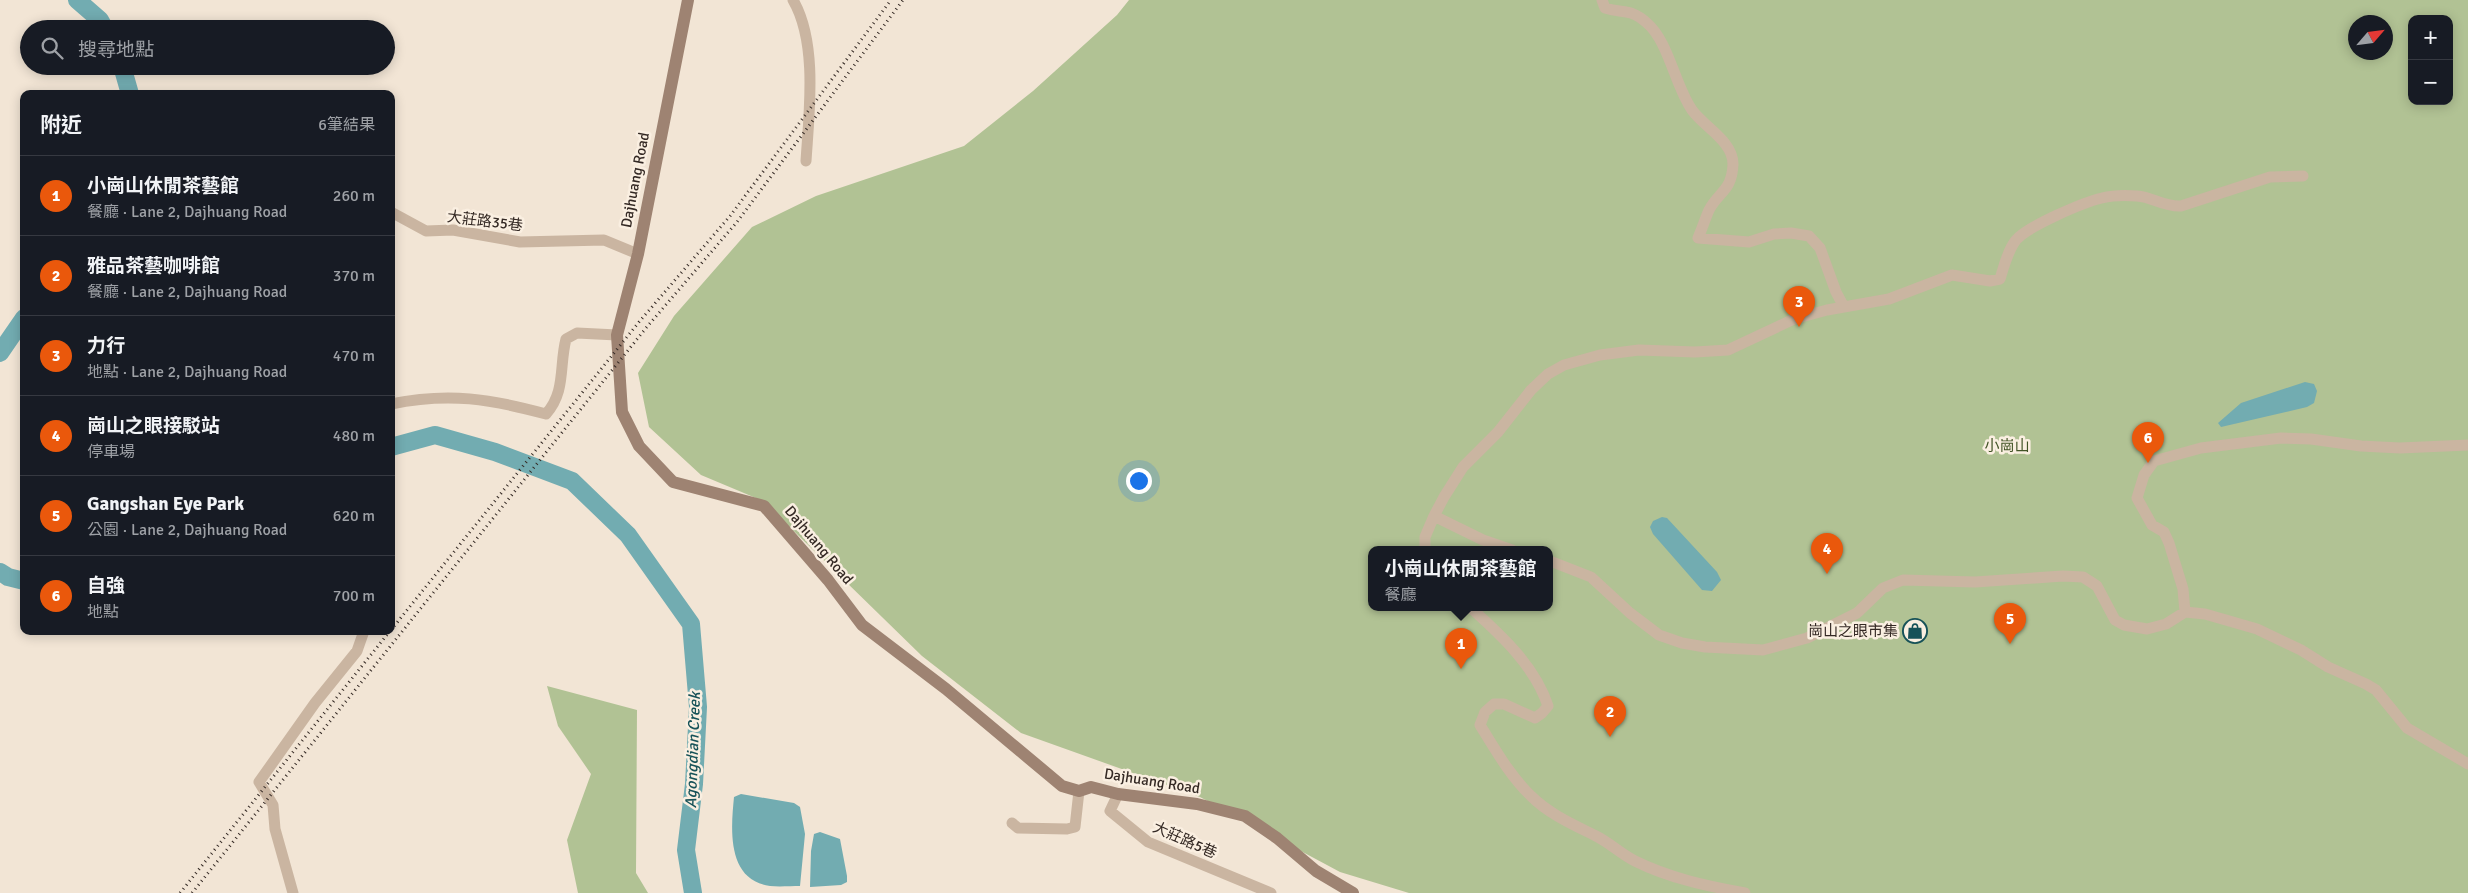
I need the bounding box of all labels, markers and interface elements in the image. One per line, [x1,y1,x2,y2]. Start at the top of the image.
north arrow [2348,15,2393,60]
map controls [2408,15,2453,105]
button: + [2408,15,2453,60]
search box [20,20,395,75]
icon: search [38,34,66,62]
text: 搜尋地點 [78,38,154,62]
button: − [2408,60,2453,105]
text: 附近 [40,112,82,138]
text: 6筆結果 [318,115,375,135]
street label: Dajhuang Road [617,131,653,229]
text: 小崗山休閒茶藝館 [87,174,239,198]
text: 1 [52,186,60,206]
text: 260 m [333,186,375,206]
text: 餐廳 · Lane 2, Dajhuang Road [87,202,287,222]
street label: 大莊路35巷 [446,207,524,235]
text: 雅品茶藝咖啡館 [87,254,220,278]
text: 2 [52,266,60,286]
text: 370 m [333,266,375,286]
text: 餐廳 · Lane 2, Dajhuang Road [87,282,287,302]
pin: 3 [1783,286,1815,327]
text: 力行 [87,334,125,358]
text: 3 [52,346,60,366]
text: 470 m [333,346,375,366]
text: 地點 · Lane 2, Dajhuang Road [87,362,287,382]
text: 崗山之眼接駁站 [87,414,220,438]
pin: 6 [2132,422,2164,463]
text: 4 [52,426,60,446]
text: 480 m [333,426,375,446]
park label: 小崗山 [1984,437,2030,455]
text: 停車場 [87,442,135,462]
your location [1126,468,1152,494]
text: Gangshan Eye Park [87,492,244,516]
street label: Dajhuang Road [781,502,857,588]
text: 5 [52,506,60,526]
text: 620 m [333,506,375,526]
text: 公園 · Lane 2, Dajhuang Road [87,520,287,540]
pin: 4 [1811,533,1843,574]
popup [1368,546,1553,611]
text: 小崗山休閒茶藝館 [1384,557,1537,581]
text: 自強 [87,574,125,598]
text: 餐廳 [1384,585,1417,605]
text: 6 [52,586,60,606]
text: 700 m [333,586,375,606]
text: 地點 [87,602,119,622]
pin: 5 [1994,603,2026,644]
shop icon: 崗山之眼市集 [1902,618,1928,644]
place label: 崗山之眼市集 [1808,622,1898,640]
pin: 1 [1445,628,1477,669]
water label: Agongdian Creek [681,690,705,808]
pin: 2 [1594,696,1626,737]
street label: Dajhuang Road [1103,765,1201,797]
street label: 大莊路5巷 [1150,818,1220,862]

